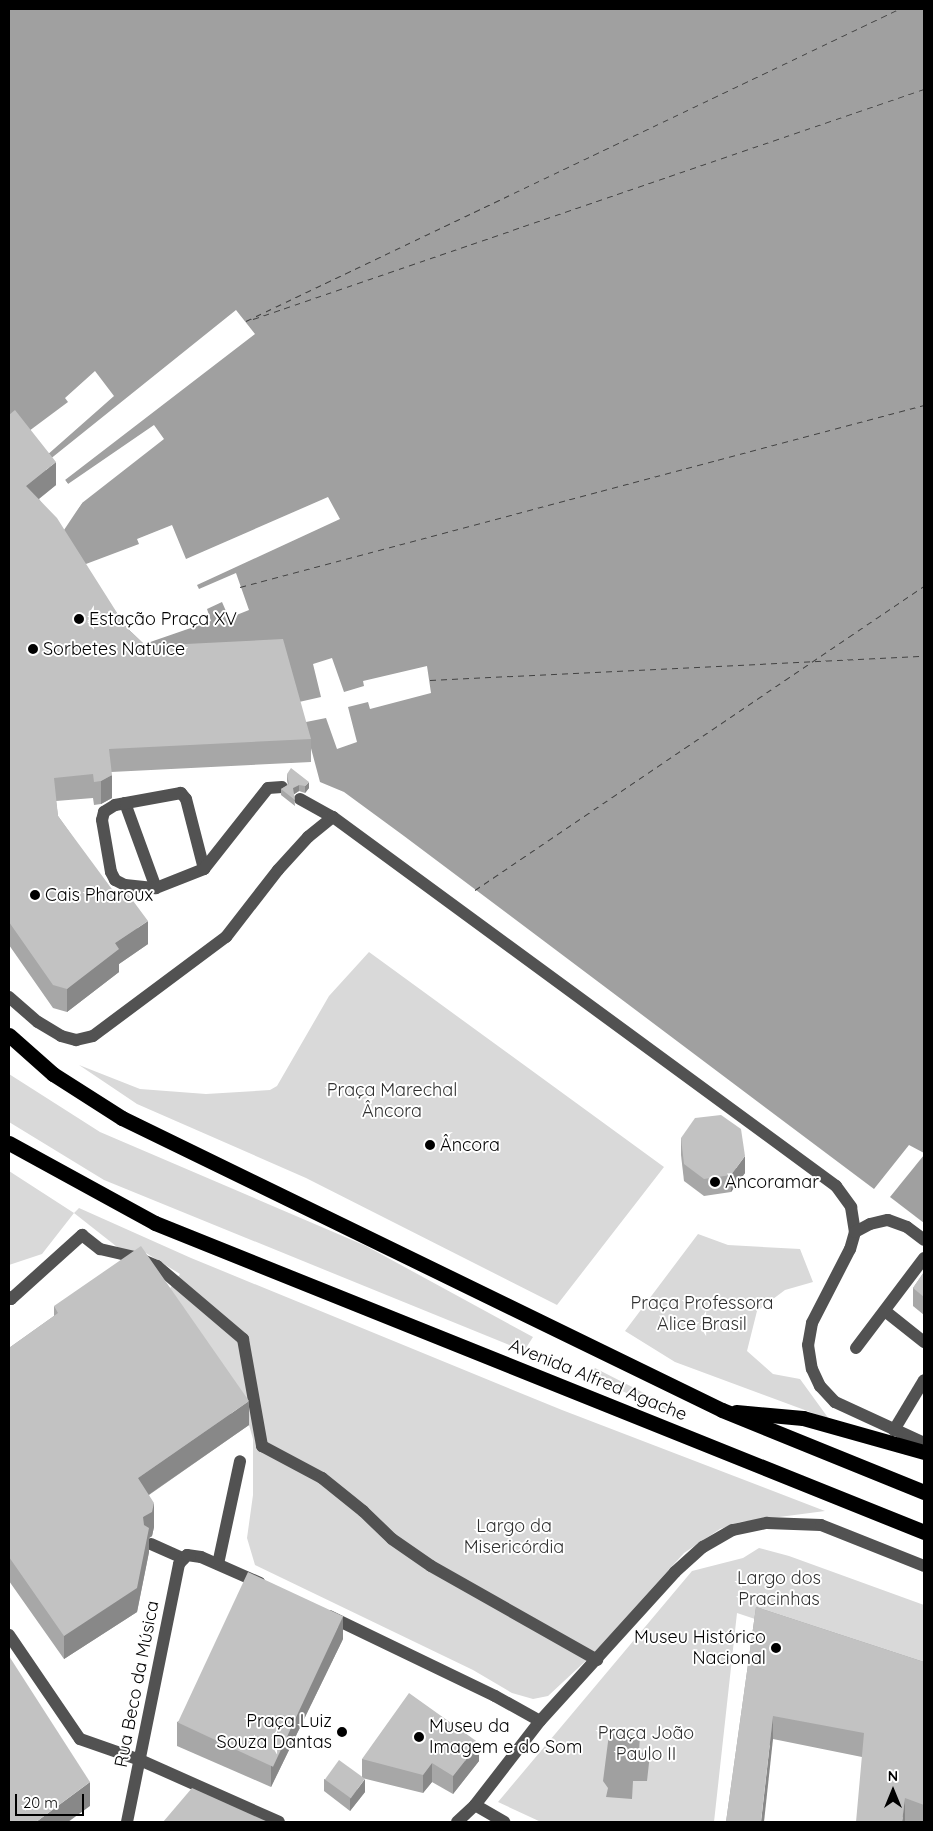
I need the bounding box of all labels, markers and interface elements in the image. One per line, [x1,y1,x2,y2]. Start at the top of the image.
place label: Estação Praça XV [89,608,237,630]
marker: Estação Praça XV [73,613,85,625]
place label: Sorbetes Natuice [43,638,185,660]
marker: Sorbetes Natuice [27,643,39,655]
place label: Cais Pharoux [45,884,153,906]
marker: Cais Pharoux [29,889,41,901]
park label: Praça Marechal Âncora [327,1080,457,1122]
place label: Âncora [440,1134,500,1156]
marker: Âncora [424,1139,436,1151]
place label: Ancoramar [725,1171,819,1193]
marker: Ancoramar [709,1176,721,1188]
park label: Praça Professora Alice Brasil [631,1293,773,1336]
street label: Avenida Alfred Agache [506,1334,690,1426]
park label: Largo da Misericórdia [464,1516,564,1558]
park label: Largo dos Pracinhas [737,1568,821,1610]
street label: Rua Beco da Música [110,1599,164,1769]
place label: Museu Histórico Nacional [634,1627,766,1670]
marker: Museu Histórico Nacional [770,1642,782,1654]
place label: Praça Luiz Souza Dantas [217,1711,332,1754]
place label: Museu da Imagem e do Som [429,1716,582,1758]
park label: Praça João Paulo II [598,1723,694,1766]
marker: Praça Luiz Souza Dantas [336,1726,348,1738]
marker: Museu da Imagem e do Som [413,1731,425,1743]
north arrow [868,1766,918,1816]
text: N [888,1767,898,1785]
scale bar [18,1784,86,1816]
text: 20 m [23,1793,58,1812]

